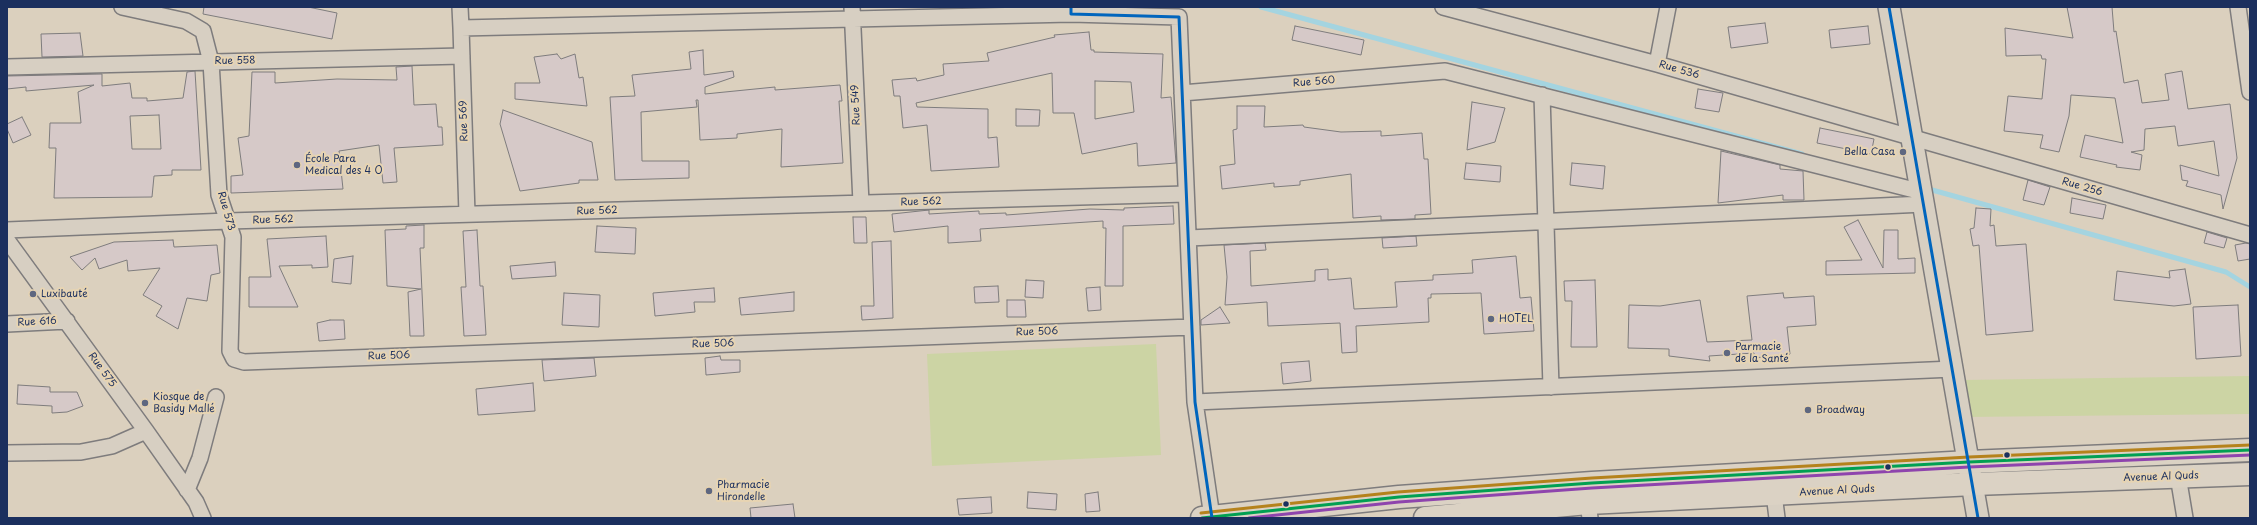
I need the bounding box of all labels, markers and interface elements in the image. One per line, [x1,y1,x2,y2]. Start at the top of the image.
street label: Rue 558 [214,55,256,67]
street label: Rue 536 [1657,58,1701,82]
street label: Rue 560 [1292,74,1336,90]
street label: Rue 549 [849,84,863,126]
street label: Rue 569 [457,100,471,142]
place label: Bella Casa [1843,146,1895,158]
marker: Bella Casa [1898,147,1908,157]
place label: École Para Medical des 4 O [305,153,382,176]
marker: École Para Medical des 4 O [292,160,302,170]
street label: Rue 256 [2060,175,2104,199]
street label: Rue 573 [215,190,237,232]
street label: Rue 562 [900,195,942,209]
street label: Rue 562 [576,204,618,218]
street label: Rue 562 [252,213,294,227]
place label: Luxibauté [41,288,88,300]
marker: Luxibauté [28,289,38,299]
place label: HOTEL [1499,313,1533,325]
marker: HOTEL [1486,314,1496,324]
street label: Rue 616 [17,315,57,329]
street label: Rue 506 [1016,325,1058,339]
street label: Rue 506 [692,337,734,351]
place label: Parmacie de la Santé [1735,341,1789,364]
marker: Parmacie de la Santé [1722,348,1732,358]
street label: Rue 506 [368,349,410,363]
street label: Rue 575 [85,350,119,390]
place label: Kiosque de Basidy Mallé [153,391,215,414]
marker: Kiosque de Basidy Mallé [140,398,150,408]
place label: Broadway [1816,404,1865,416]
marker: Broadway [1803,405,1813,415]
unlabelled marker [2002,450,2012,460]
unlabelled marker [1883,462,1893,472]
street label: Avenue Al Quds [2123,470,2199,484]
place label: Pharmacie Hirondelle [717,479,769,502]
street label: Avenue Al Quds [1799,483,1875,499]
marker: Pharmacie Hirondelle [704,486,714,496]
unlabelled marker [1281,499,1291,509]

